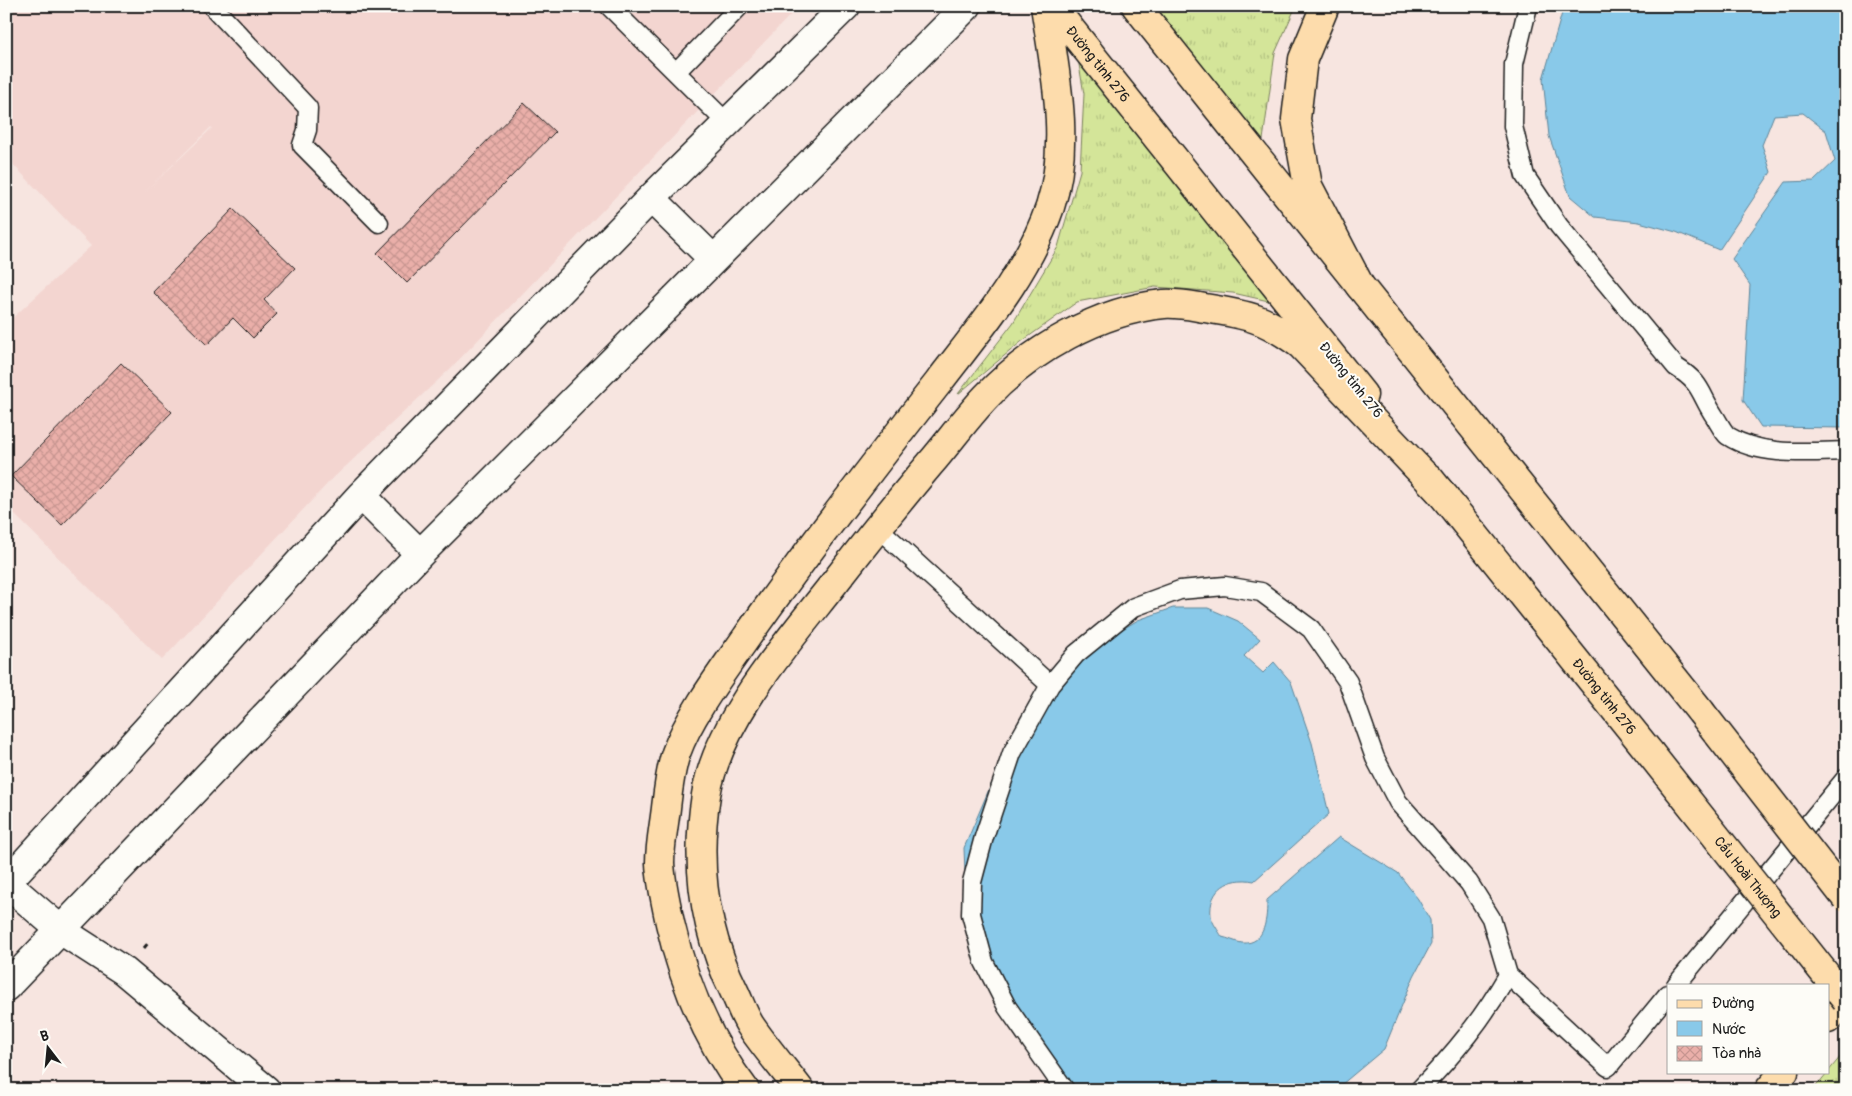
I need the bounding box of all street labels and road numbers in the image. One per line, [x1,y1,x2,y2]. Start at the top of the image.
street label: Đường tỉnh 276 [1063,22,1134,105]
street label: Đường tỉnh 276 [1315,339,1387,421]
street label: Đường tỉnh 276 [1569,655,1640,738]
street label: Cầu Hoài Thượng [1711,833,1786,921]

